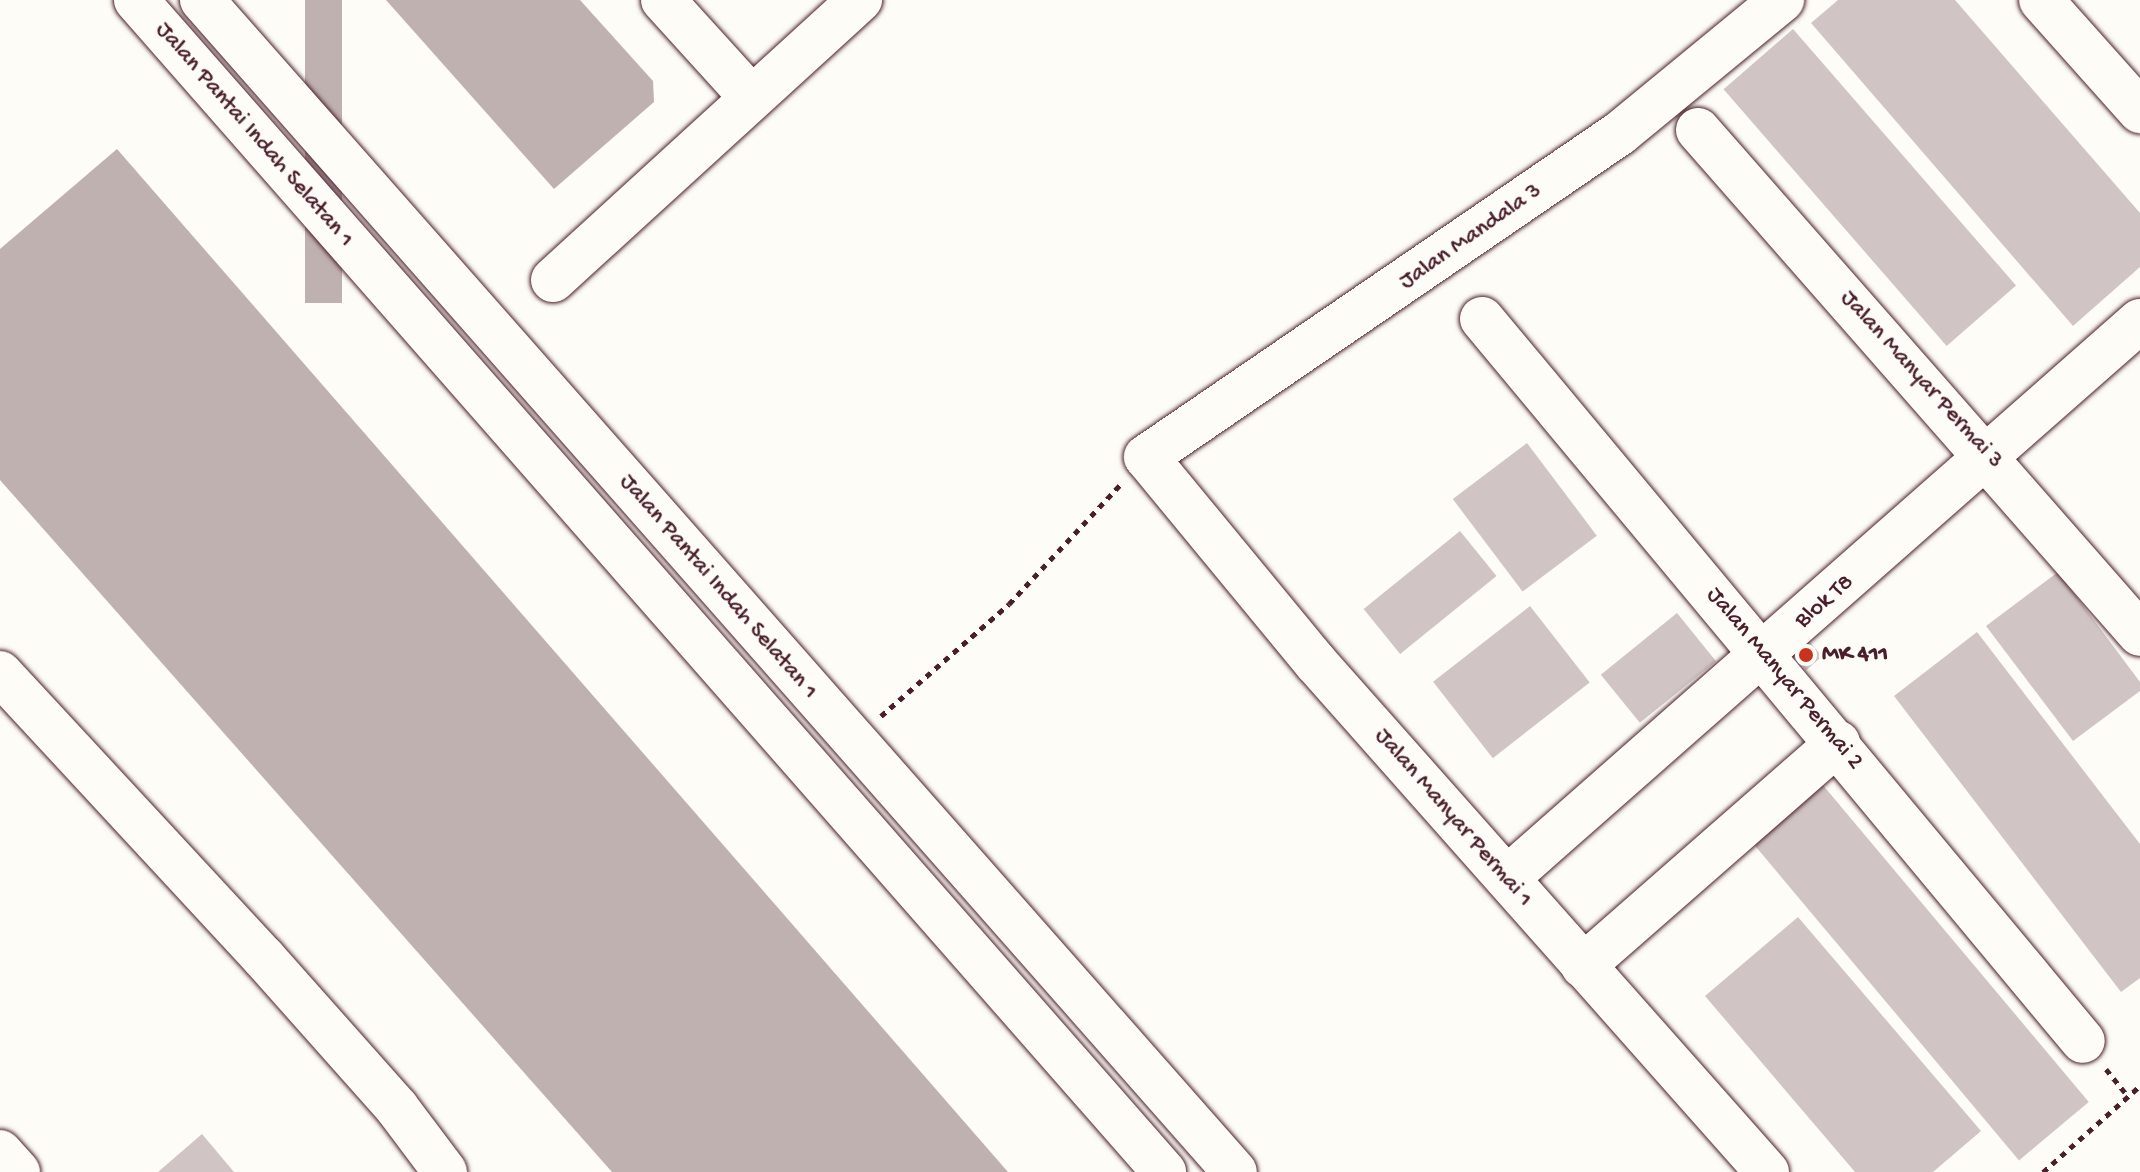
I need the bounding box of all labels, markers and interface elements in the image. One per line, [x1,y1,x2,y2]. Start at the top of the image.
street label: Jalan Pantai Indah Selatan 1 [148,17,360,253]
street label: Jalan Mandala 3 [1394,177,1548,297]
street label: Jalan Manyar Permai 3 [1833,285,2009,475]
street label: Jalan Pantai Indah Selatan 1 [612,469,824,705]
street label: Blok T8 [1790,569,1860,635]
street label: Jalan Manyar Permai 2 [1699,582,1869,776]
place label: MK 411 [1822,641,1888,669]
marker: MK 411 [1797,646,1815,664]
street label: Jalan Manyar Permai 1 [1368,723,1538,913]

